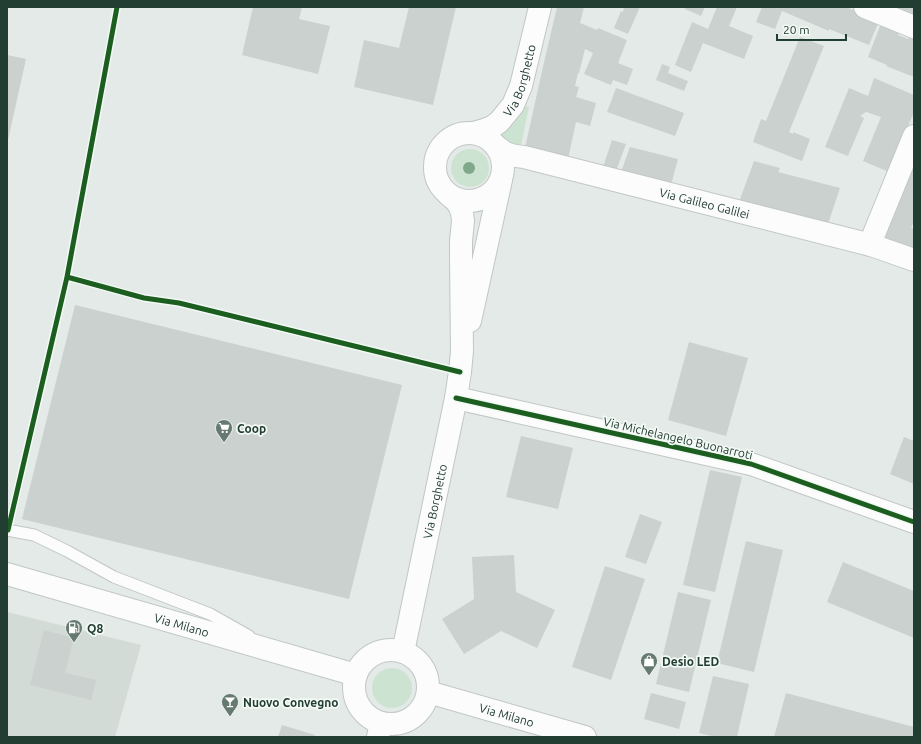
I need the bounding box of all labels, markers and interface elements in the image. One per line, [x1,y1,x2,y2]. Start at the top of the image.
scale bar [777,16,846,42]
text: 20 m [783,23,810,36]
street label: Via Borghetto [500,43,537,119]
street label: Via Galileo Galilei [658,185,751,220]
street label: Via Michelangelo Buonarroti [602,414,754,462]
supermarket icon: Coop [214,418,234,443]
place label: Coop [237,422,266,435]
street label: Via Borghetto [420,463,449,540]
street label: Via Milano [153,611,211,639]
fuel station icon: Q8 [64,618,84,643]
place label: Q8 [87,622,103,635]
shop icon: Desio LED [639,651,659,676]
place label: Desio LED [662,655,719,668]
bar icon: Nuovo Convegno [220,692,240,717]
place label: Nuovo Convegno [243,696,339,709]
street label: Via Milano [478,701,536,729]

